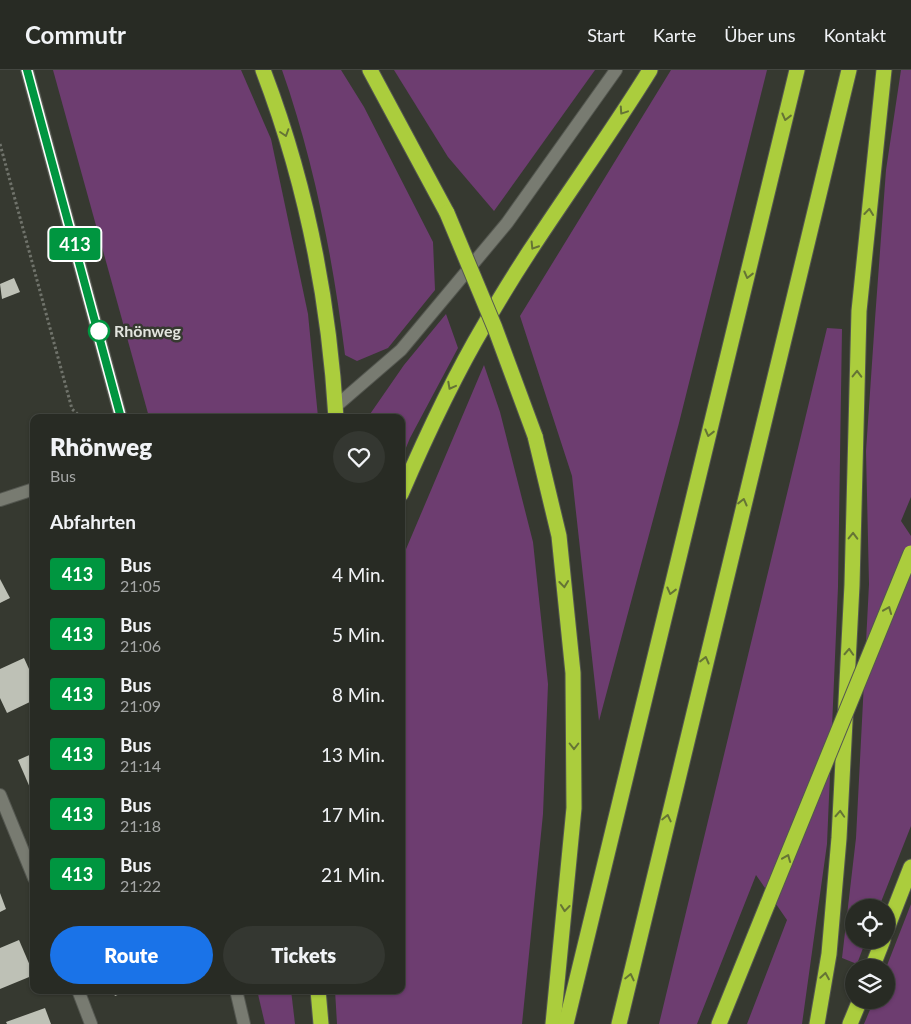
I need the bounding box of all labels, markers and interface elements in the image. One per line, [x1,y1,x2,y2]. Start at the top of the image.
text: Commutr [25,20,126,49]
text: Start [587,24,625,46]
text: Karte [653,24,696,46]
text: Über uns [724,24,796,46]
text: Kontakt [824,24,886,46]
one-way arrow [620,105,630,114]
one-way arrow [781,113,792,122]
one-way arrow [279,129,289,137]
one-way arrow [863,207,874,215]
line badge: 413 [46,228,104,260]
text: 413 [59,233,91,255]
one-way arrow [530,241,540,250]
one-way arrow [743,271,753,279]
marker: Rhönweg [88,320,110,342]
place label: Rhönweg [114,321,182,340]
one-way arrow [852,369,862,377]
one-way arrow [448,381,458,390]
one-way arrow [704,429,715,438]
button: heart [333,431,385,483]
text: Rhönweg [50,432,152,461]
text: Bus [50,466,76,485]
one-way arrow [737,498,748,507]
text: Abfahrten [50,510,136,533]
one-way arrow [848,532,859,540]
text: Bus [120,553,151,576]
text: 413 [62,563,93,585]
text: 4 Min. [332,563,385,586]
text: 21:05 [120,576,161,595]
one-way arrow [558,580,569,588]
one-way arrow [666,587,677,596]
one-way arrow [881,606,892,615]
text: Bus [120,613,151,636]
text: 413 [62,623,93,645]
text: 5 Min. [332,623,385,646]
text: 21:06 [120,636,161,655]
one-way arrow [843,648,854,656]
one-way arrow [699,656,710,665]
text: Bus [120,673,151,696]
text: 413 [62,683,93,705]
text: 8 Min. [332,683,385,706]
text: 21:09 [120,696,161,715]
text: Bus [120,733,151,756]
one-way arrow [569,742,579,750]
text: 413 [62,743,93,765]
text: 13 Min. [321,743,385,766]
text: 21:14 [120,756,161,775]
text: Bus [120,793,151,816]
text: 413 [62,803,93,825]
text: 17 Min. [321,803,385,826]
one-way arrow [835,810,846,818]
one-way arrow [661,814,672,823]
text: 21:18 [120,816,161,835]
text: Bus [120,853,151,876]
one-way arrow [780,854,791,863]
text: 413 [62,863,93,885]
text: 21 Min. [321,863,385,886]
text: 21:22 [120,876,161,895]
map controls [845,899,895,1009]
button: locate [845,899,895,949]
one-way arrow [559,904,570,912]
button: Route [50,926,213,984]
button: Tickets [223,926,385,984]
button: layers [845,959,895,1009]
one-way arrow [624,972,635,981]
one-way arrow [819,972,830,980]

